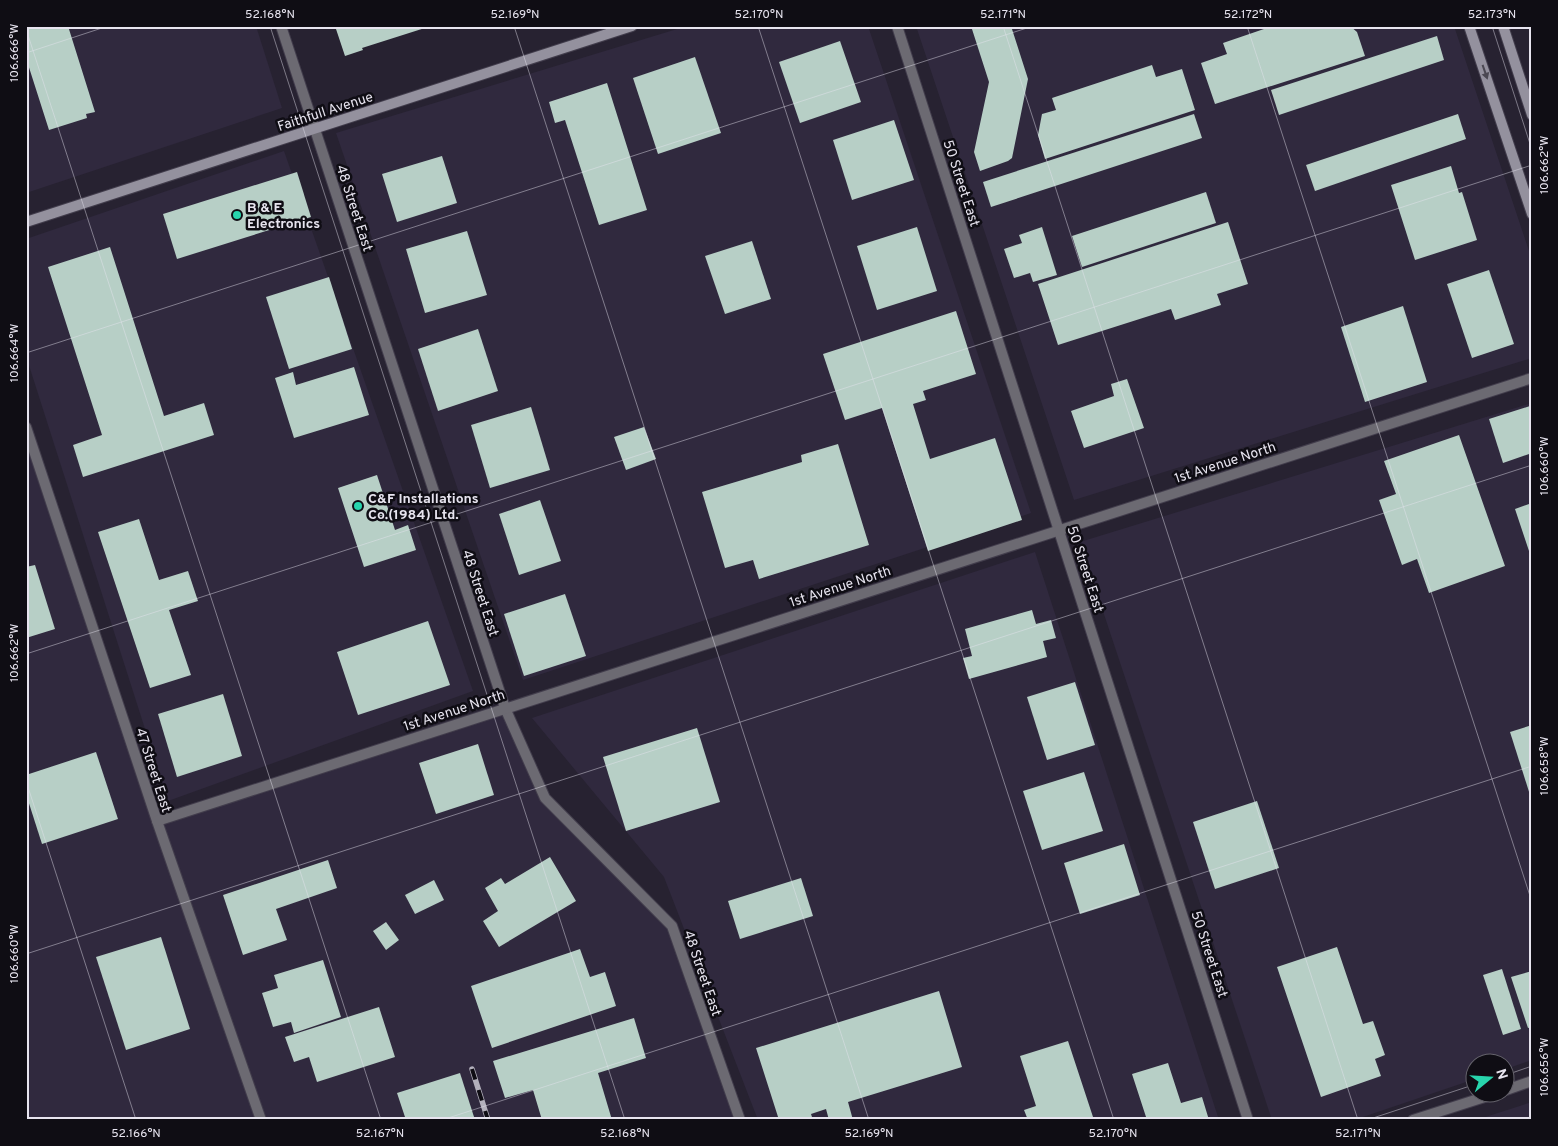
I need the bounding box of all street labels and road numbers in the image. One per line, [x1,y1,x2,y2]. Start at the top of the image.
street label: Faithfull Avenue [275,89,375,136]
street label: 50 Street East [939,138,983,229]
street label: 48 Street East [332,163,376,254]
street label: 1st Avenue North [1173,439,1278,488]
street label: 50 Street East [1063,524,1107,615]
street label: 48 Street East [458,548,502,639]
street label: 1st Avenue North [788,563,893,612]
street label: 1st Avenue North [402,687,507,736]
street label: 47 Street East [131,726,174,815]
street label: 50 Street East [1187,909,1231,1000]
street label: 48 Street East [679,928,724,1019]

